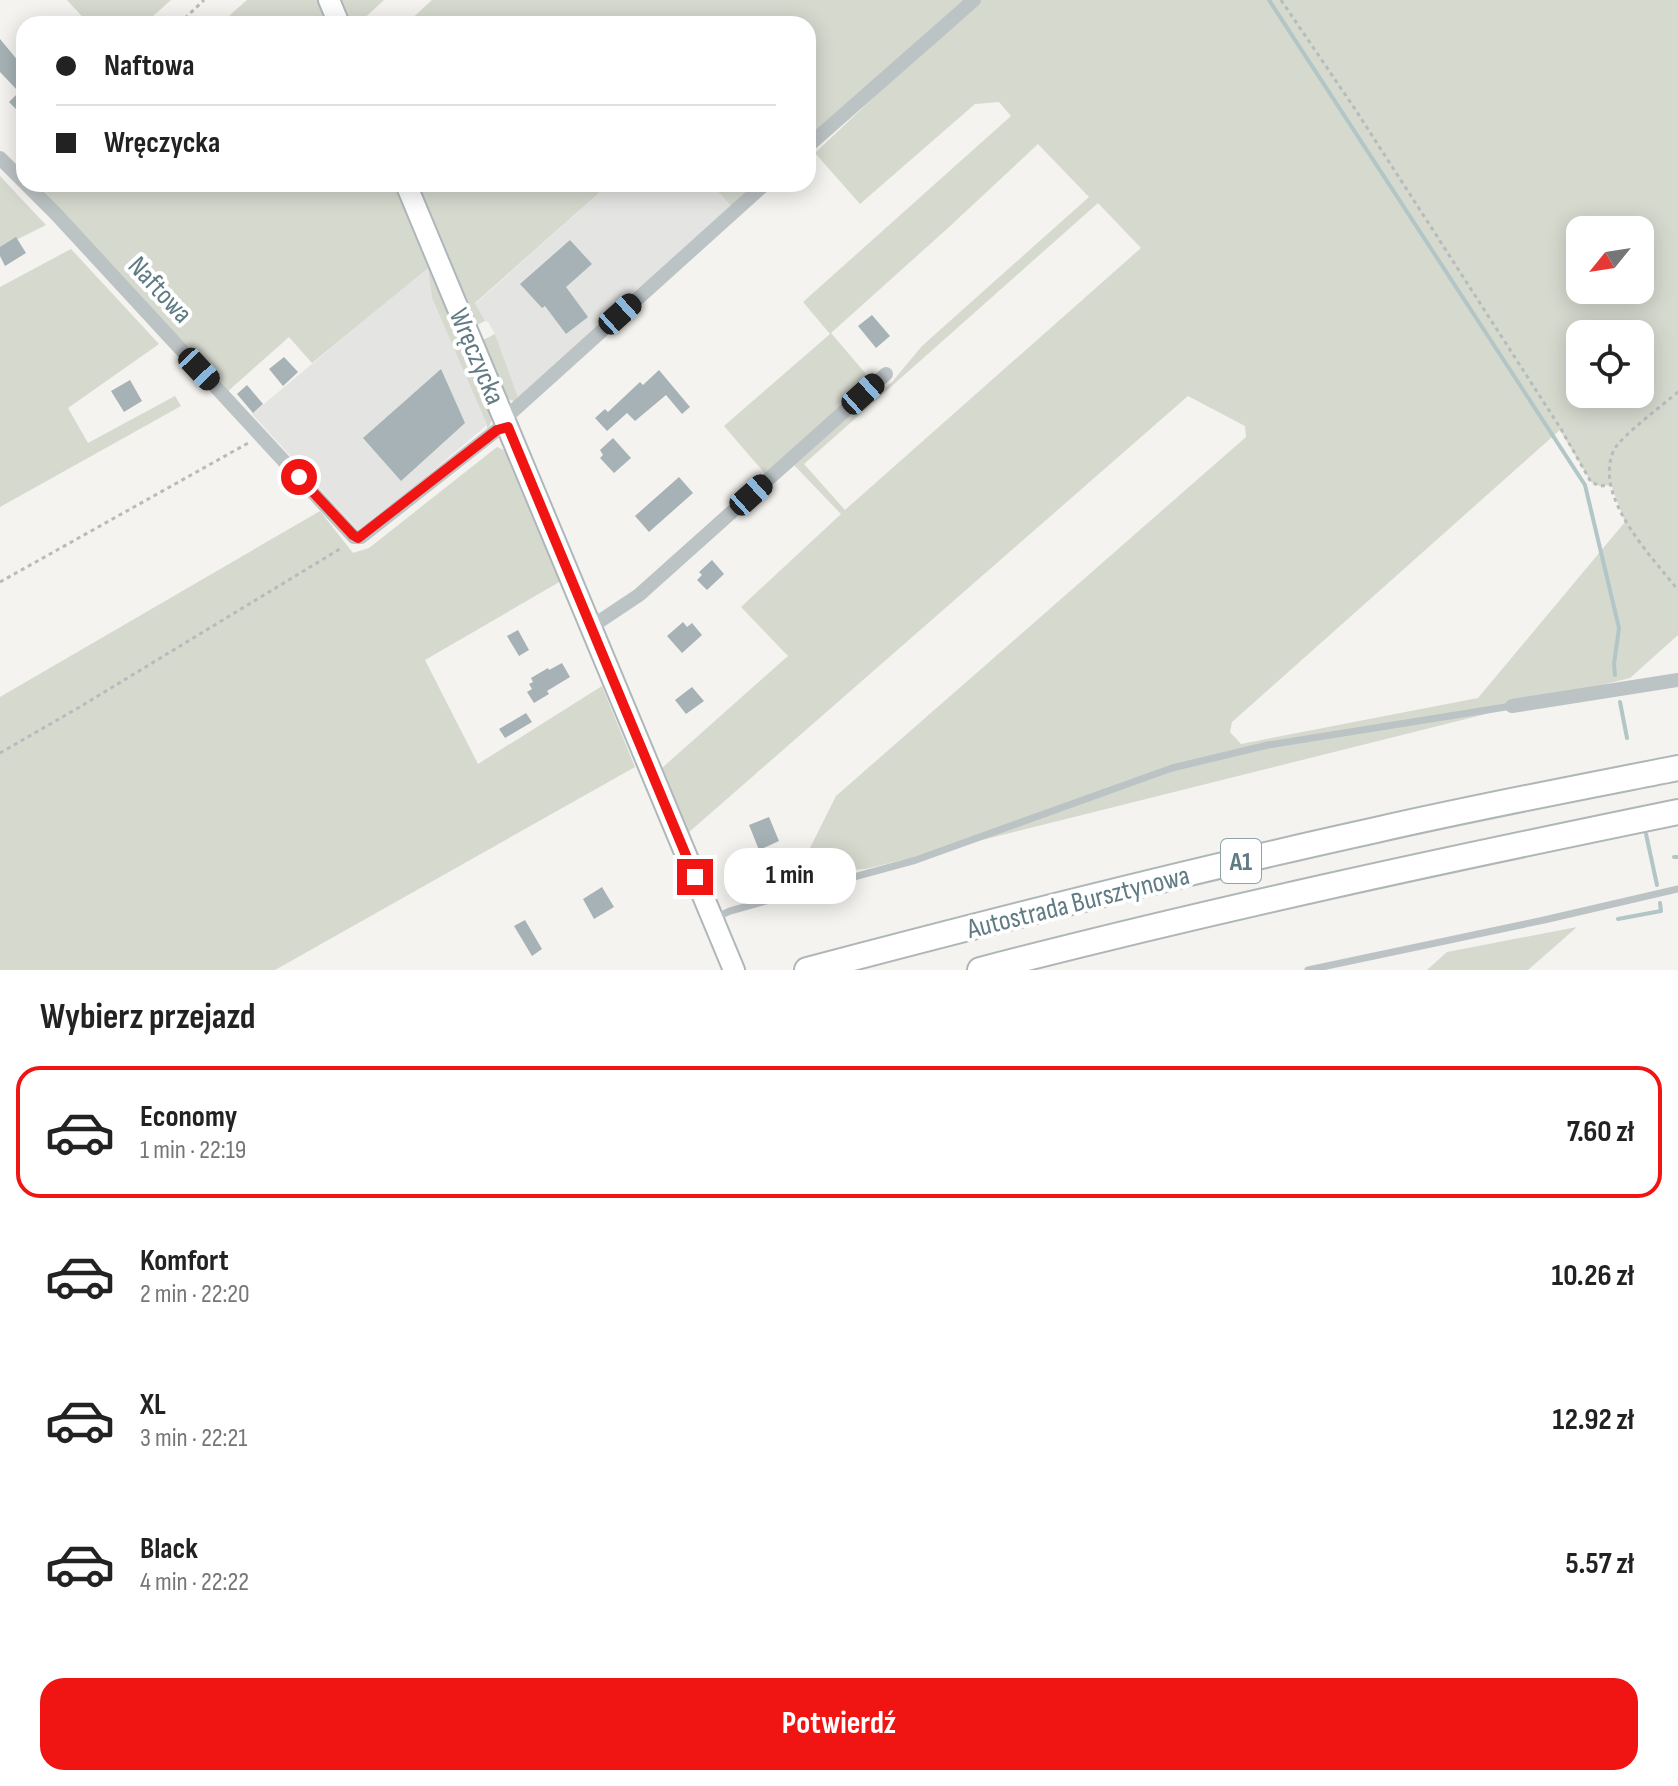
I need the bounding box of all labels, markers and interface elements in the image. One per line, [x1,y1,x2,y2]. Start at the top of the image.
text: Naftowa [104,48,195,84]
text: Wręczycka [104,125,220,161]
north arrow [1566,216,1654,304]
map controls [1566,216,1654,408]
street label: Naftowa [121,250,199,330]
car [594,289,646,339]
street label: Wręczycka [442,304,512,410]
button: locate [1566,320,1654,408]
car [174,343,224,395]
car [837,369,889,419]
route start [281,459,317,495]
car [725,470,777,520]
road number: A1 [1221,839,1261,883]
callout: 1 min [723,849,855,905]
route end [677,859,713,895]
street label: Autostrada Bursztynowa [963,859,1193,946]
text: 1 min [766,860,814,891]
text: Wybierz przejazd [40,996,256,1039]
icon: car [44,1096,116,1168]
text: Economy [140,1099,237,1135]
text: 7.60 zł [1567,1114,1634,1150]
text: 1 min · 22:19 [140,1135,246,1166]
icon: car [44,1240,116,1312]
text: Komfort [140,1243,229,1279]
text: 10.26 zł [1552,1258,1634,1294]
text: 2 min · 22:20 [140,1279,250,1310]
icon: car [44,1384,116,1456]
text: XL [140,1387,166,1423]
text: 12.92 zł [1553,1402,1634,1438]
text: 3 min · 22:21 [140,1423,247,1454]
icon: car [44,1528,116,1600]
text: Black [140,1531,198,1567]
text: 5.57 zł [1565,1546,1634,1582]
text: 4 min · 22:22 [140,1567,249,1598]
button: Potwierdź [40,1678,1638,1770]

